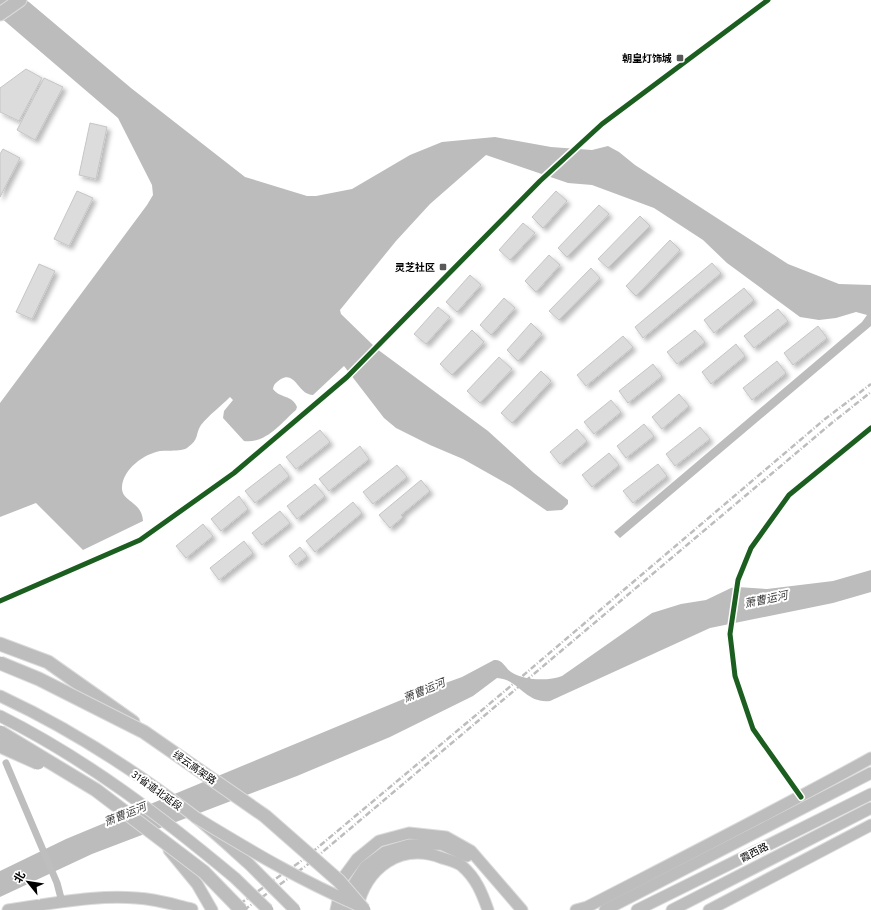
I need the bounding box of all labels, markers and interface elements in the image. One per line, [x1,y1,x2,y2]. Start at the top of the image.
place label: 朝皇灯饰城 [622,52,672,65]
marker: 朝皇灯饰城 [675,53,685,63]
place label: 灵芝社区 [395,261,435,274]
marker: 灵芝社区 [438,262,448,272]
water label: 萧曹运河 [743,588,791,610]
water label: 萧曹运河 [401,675,449,705]
street label: 绿云高架路 [171,748,219,787]
street label: 31省道北延段 [129,768,185,813]
water label: 萧曹运河 [102,799,150,829]
street label: 霞西路 [738,840,771,865]
north arrow [8,862,48,902]
text: 北 [11,869,28,885]

